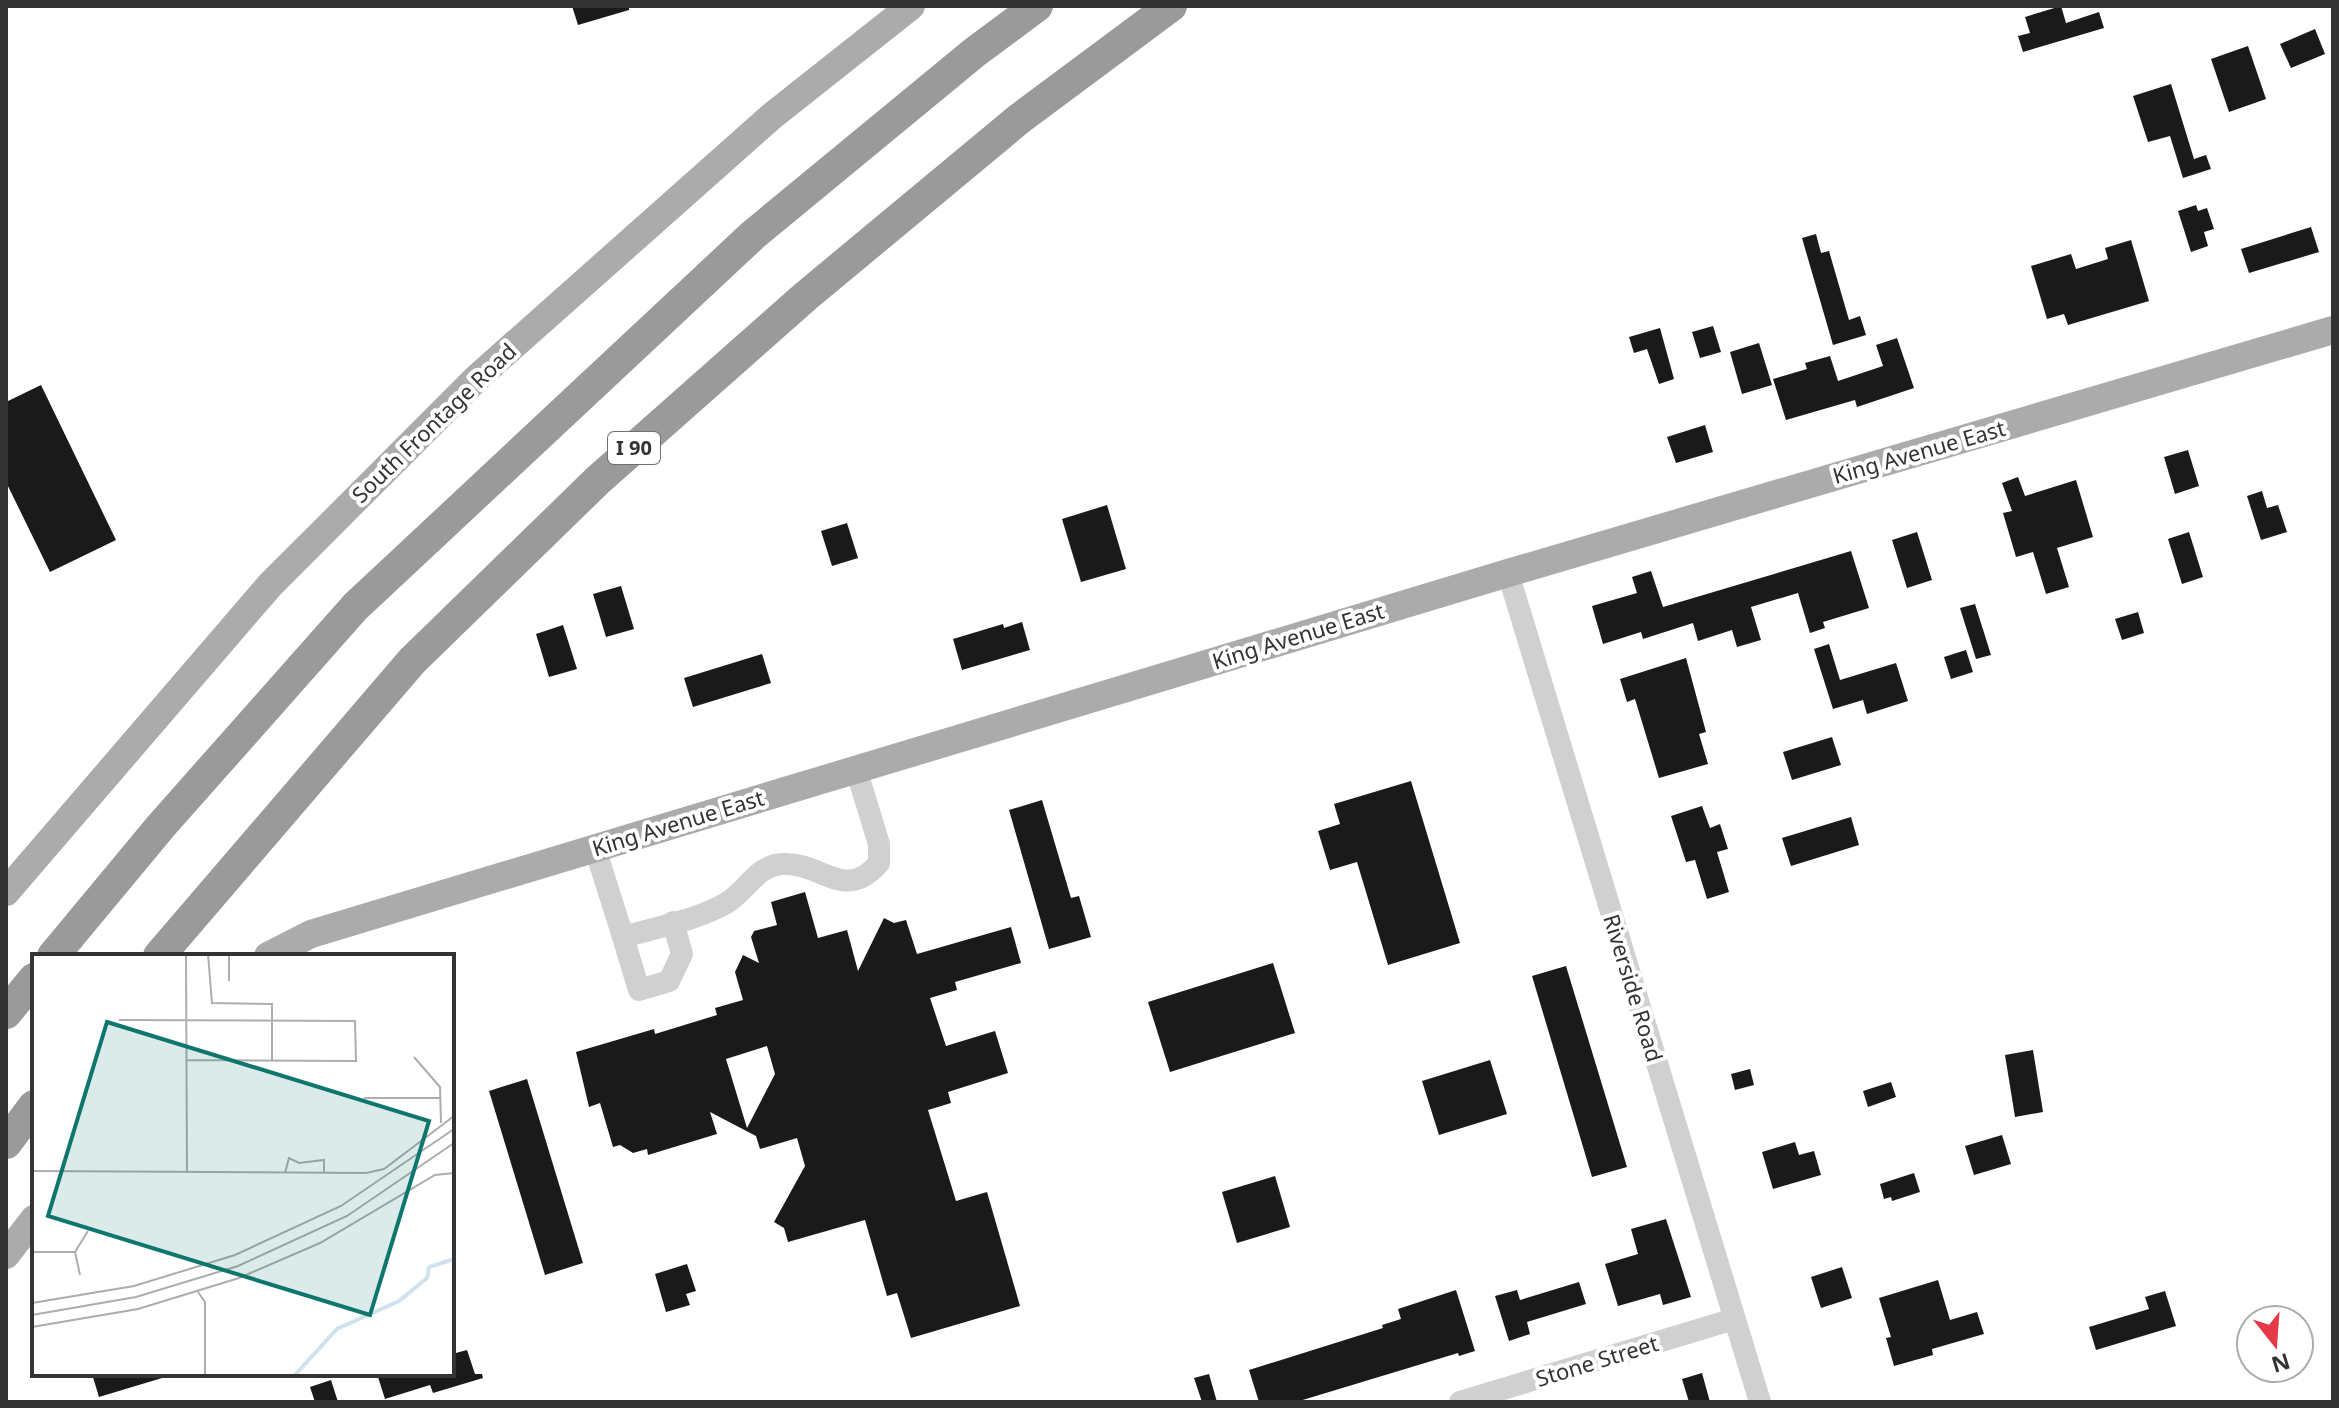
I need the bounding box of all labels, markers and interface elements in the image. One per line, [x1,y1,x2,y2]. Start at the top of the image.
street label: South Frontage Road [344,336,522,509]
street label: King Avenue East [1829,412,2009,490]
road number: I 90 [608,432,660,464]
street label: King Avenue East [1208,595,1387,675]
street label: King Avenue East [588,782,767,862]
street label: Riverside Road [1597,910,1671,1065]
inset map [32,954,454,1376]
north arrow [2235,1304,2315,1384]
street label: Stone Street [1532,1327,1662,1393]
text: N [2268,1347,2294,1381]

